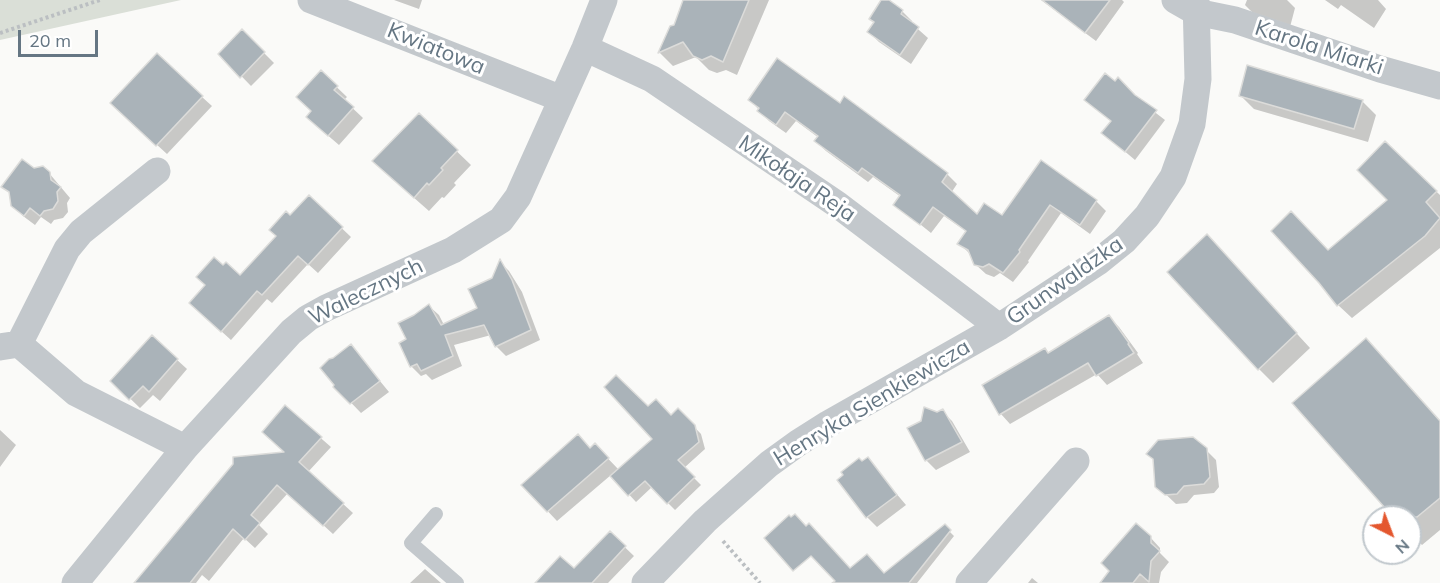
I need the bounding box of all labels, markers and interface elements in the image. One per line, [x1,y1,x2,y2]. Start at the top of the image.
street label: Karola Miarki [1251,15,1387,81]
street label: Kwiatowa [383,17,489,81]
scale bar [21,18,100,56]
text: 20 m [29,29,71,52]
street label: Mikołaja Reja [733,130,861,228]
street label: Grunwaldzka [1002,231,1128,331]
street label: Walecznych [304,253,428,331]
street label: Henryka Sienkiewicza [769,334,975,472]
north arrow [1362,505,1422,565]
text: N [1392,535,1414,558]

